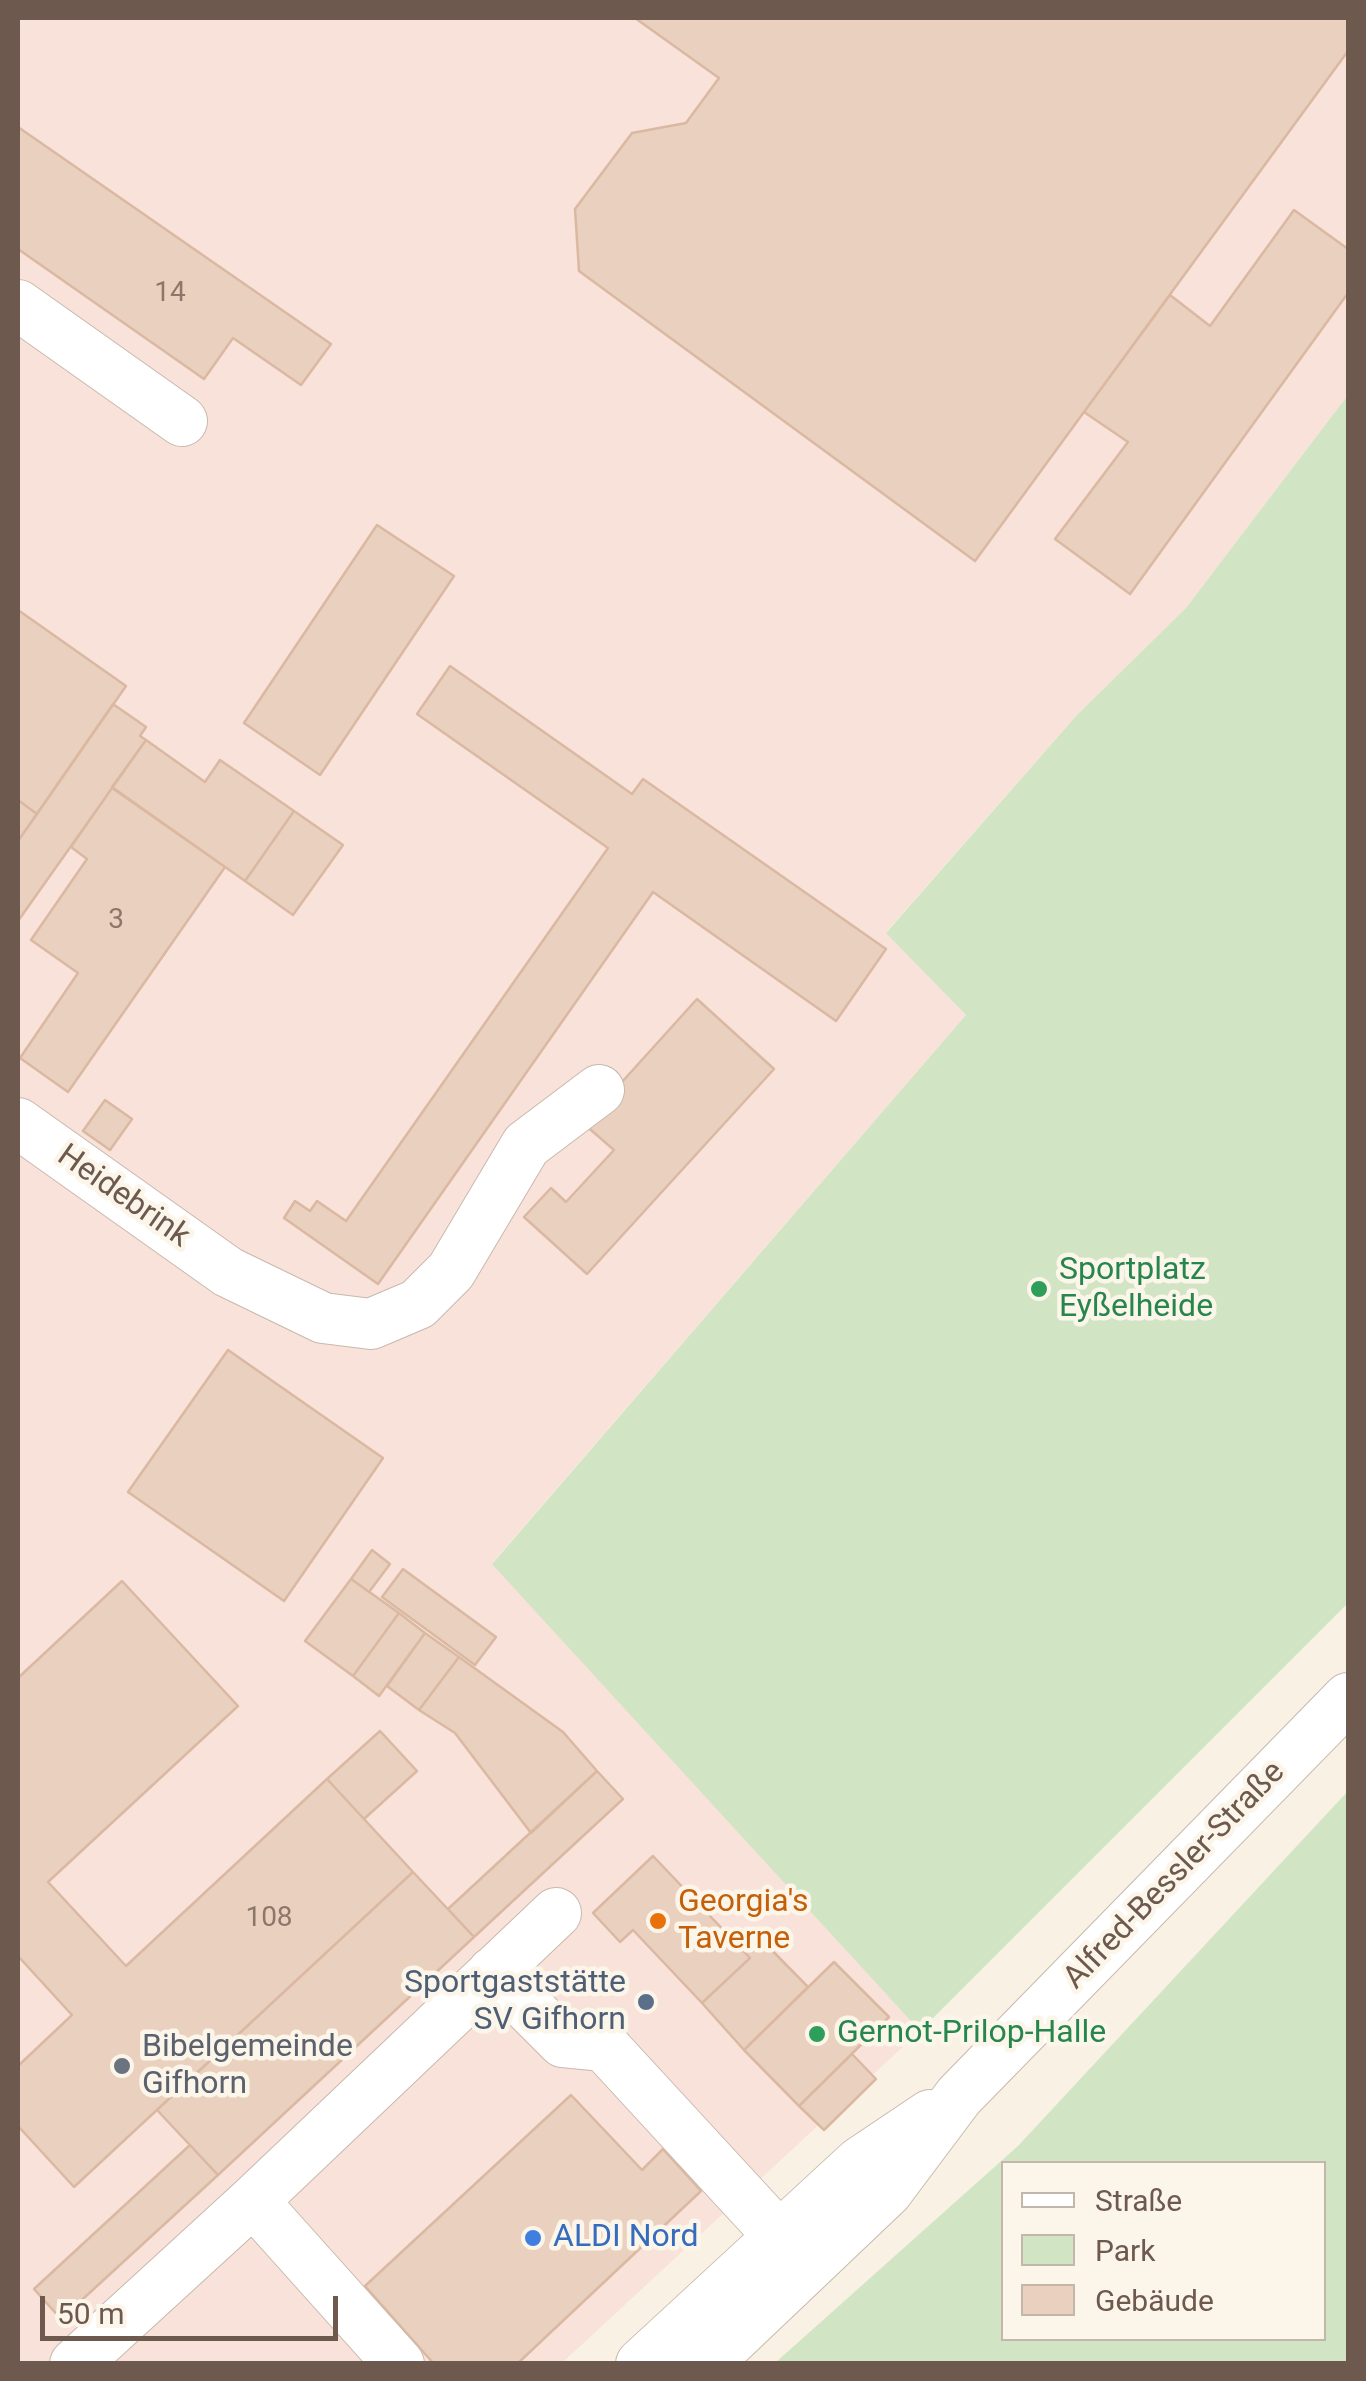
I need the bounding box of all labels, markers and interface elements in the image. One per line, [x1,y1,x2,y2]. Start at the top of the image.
house number: 14 [154,277,186,311]
house number: 3 [108,904,124,938]
street label: Heidebrink [49,1137,197,1257]
place label: Sportplatz Eyßelheide [1059,1252,1213,1327]
marker: Sportplatz Eyßelheide [1028,1278,1050,1300]
street label: Alfred-Bessler-Straße [1056,1754,1294,1998]
place label: Georgia's Taverne [678,1884,809,1959]
house number: 108 [245,1902,293,1936]
marker: Georgia's Taverne [647,1910,669,1932]
place label: Sportgaststätte SV Gifhorn [404,1965,626,2040]
marker: Sportgaststätte SV Gifhorn [635,1991,657,2013]
place label: Gernot-Prilop-Halle [837,2015,1106,2053]
marker: Gernot-Prilop-Halle [806,2023,828,2045]
place label: Bibelgemeinde Gifhorn [142,2029,353,2104]
marker: Bibelgemeinde Gifhorn [111,2055,133,2077]
legend [1001,2161,1326,2341]
text: Straße [1095,2183,1182,2218]
place label: ALDI Nord [553,2219,698,2257]
marker: ALDI Nord [522,2227,544,2249]
text: Park [1095,2233,1155,2268]
scale bar [45,2276,342,2338]
text: Gebäude [1095,2283,1214,2318]
text: 50 m [57,2296,124,2331]

